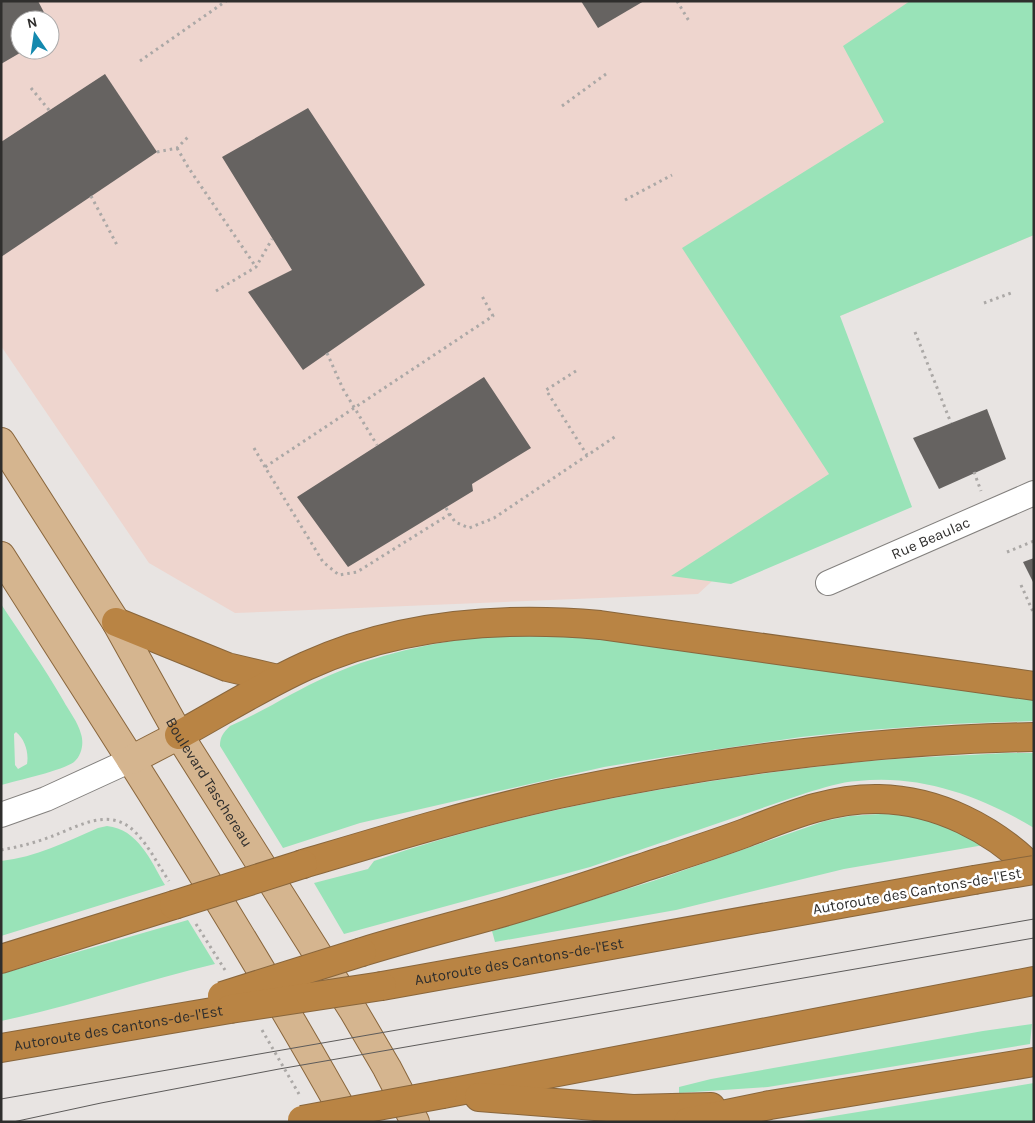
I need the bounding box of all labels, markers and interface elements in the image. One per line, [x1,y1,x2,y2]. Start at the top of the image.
north arrow [10,10,60,60]
text: N [25,13,39,32]
street label: Rue Beaulac [888,513,973,563]
street label: Boulevard Taschereau [162,714,257,850]
street label: Autoroute des Cantons-de-l'Est [811,864,1023,918]
street label: Autoroute des Cantons-de-l'Est [413,934,625,989]
street label: Autoroute des Cantons-de-l'Est [12,1001,225,1055]

